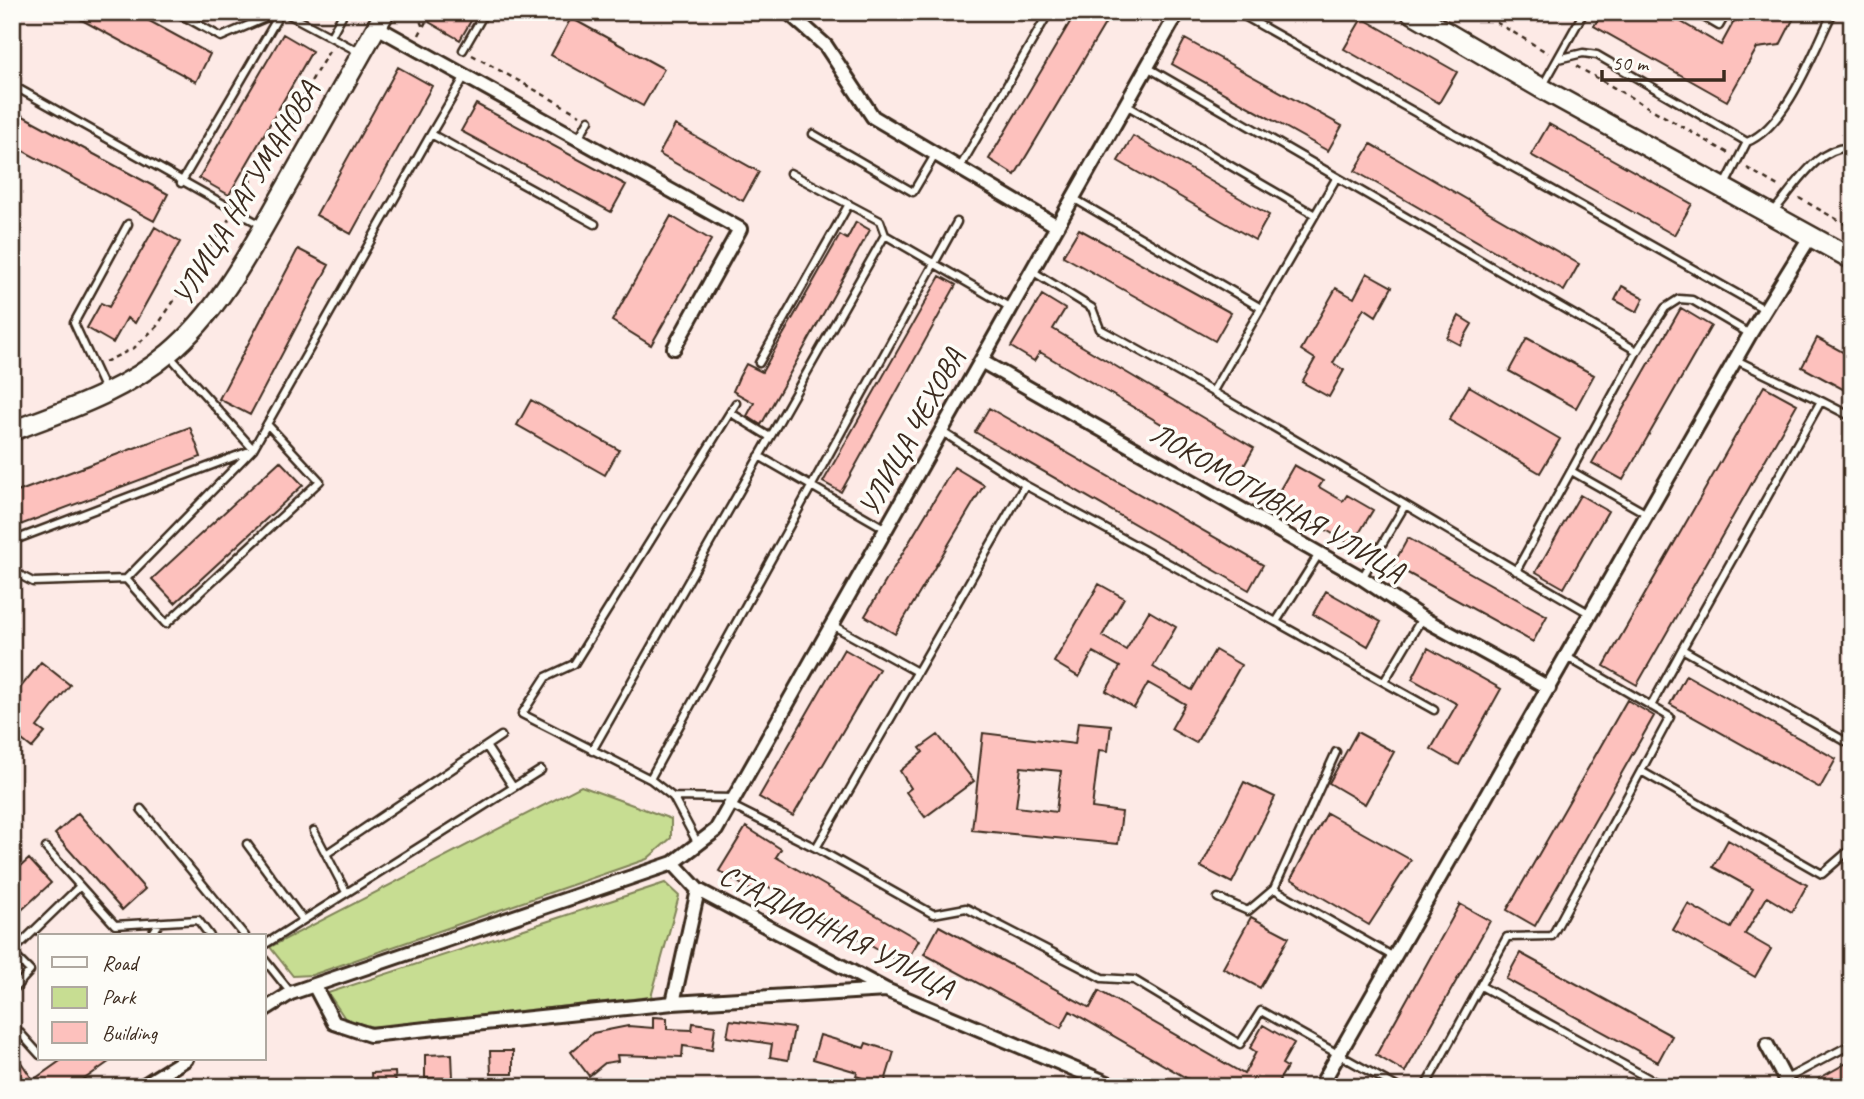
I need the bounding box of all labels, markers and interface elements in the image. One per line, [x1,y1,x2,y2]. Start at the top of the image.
scale bar [1602,38,1724,82]
text: 50 m [1612,50,1650,76]
street label: УЛИЦА НАГУМАНОВА [163,73,327,312]
street label: УЛИЦА ЧЕХОВА [849,341,973,522]
street label: ЛОКОМОТИВНАЯ УЛИЦА [1144,414,1413,591]
street label: СТАДИОННАЯ УЛИЦА [713,855,962,1007]
legend [38,934,266,1060]
text: Road [102,950,141,976]
text: Park [102,984,137,1010]
text: Building [102,1020,159,1046]

